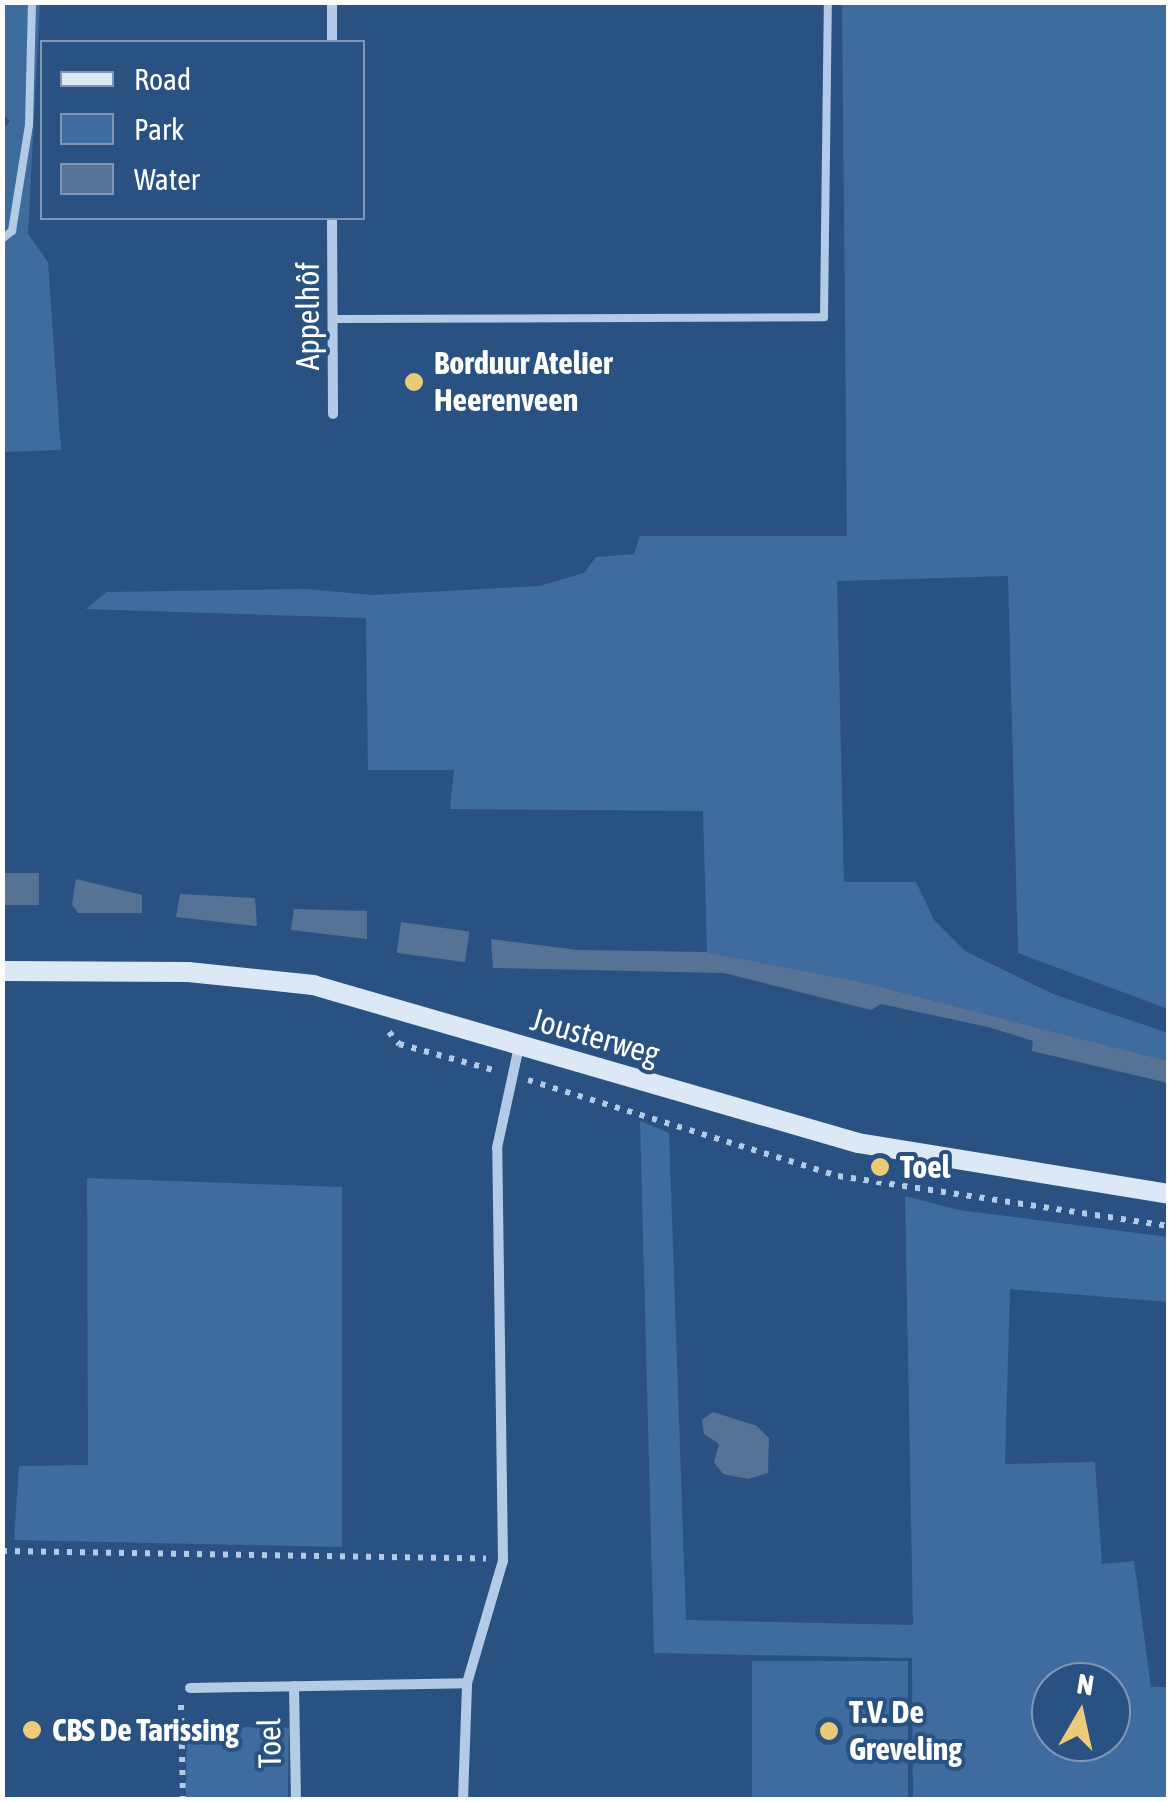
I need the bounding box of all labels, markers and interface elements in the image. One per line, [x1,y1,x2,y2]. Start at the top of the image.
legend [40,40,365,220]
text: Road [134,62,191,96]
text: Park [134,112,184,146]
text: Water [134,162,200,196]
street label: Appelhôf [289,262,327,370]
place label: Borduur Atelier Heerenveen [434,345,612,420]
marker: Borduur Atelier Heerenveen [403,371,425,393]
street label: Jousterweg [526,1000,664,1074]
place label: Toel [900,1148,950,1186]
marker: Toel [869,1156,891,1178]
north arrow [1031,1662,1131,1762]
text: N [1075,1667,1096,1701]
place label: T.V. De Greveling [849,1694,962,1769]
place label: CBS De Tarissing [52,1711,239,1749]
street label: Toel [250,1718,290,1768]
marker: CBS De Tarissing [21,1719,43,1741]
marker: T.V. De Greveling [818,1720,840,1742]

